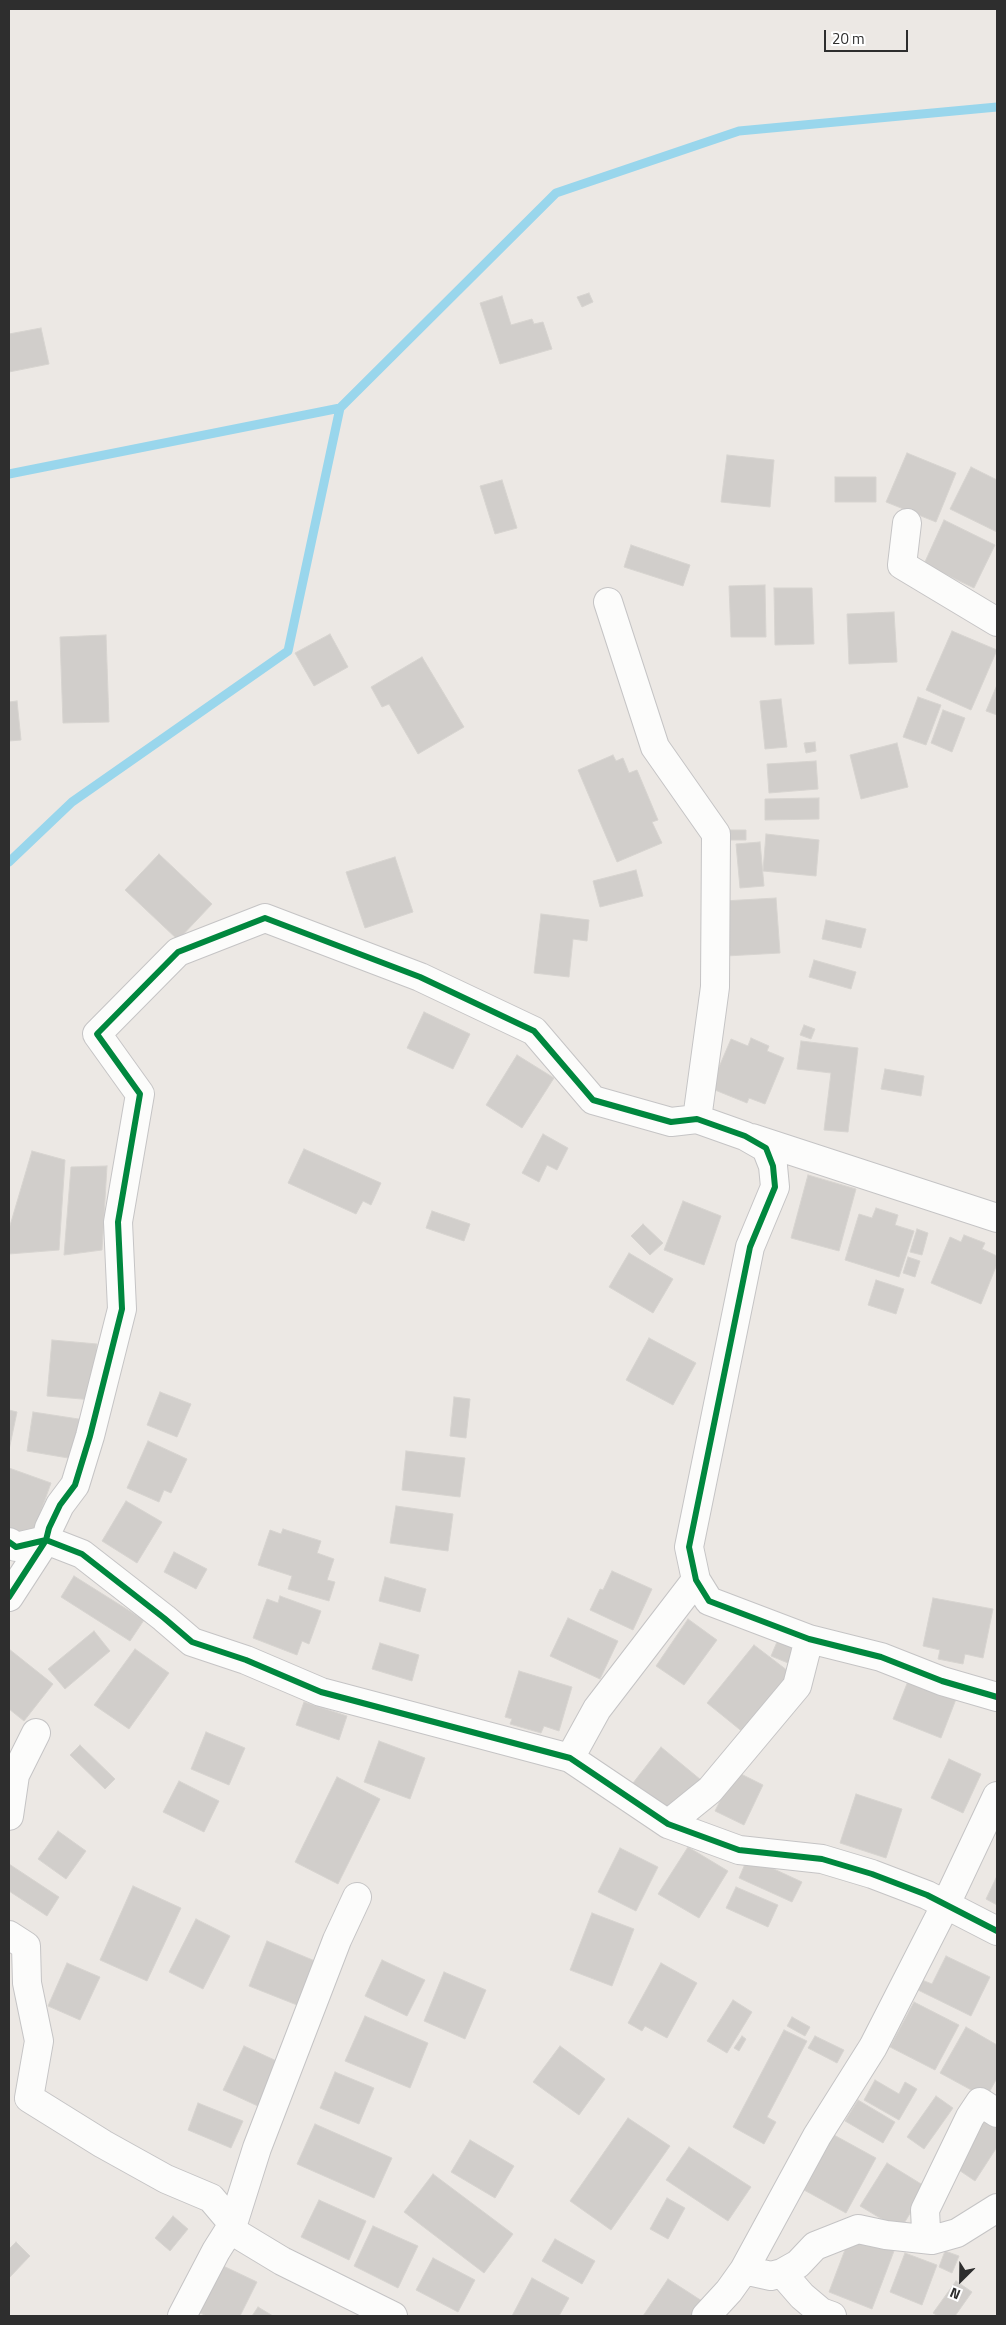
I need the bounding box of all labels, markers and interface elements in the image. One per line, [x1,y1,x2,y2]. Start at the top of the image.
scale bar [826,20,910,52]
text: 20 m [832,27,865,50]
north arrow [936,2255,986,2305]
text: N [946,2283,964,2306]

